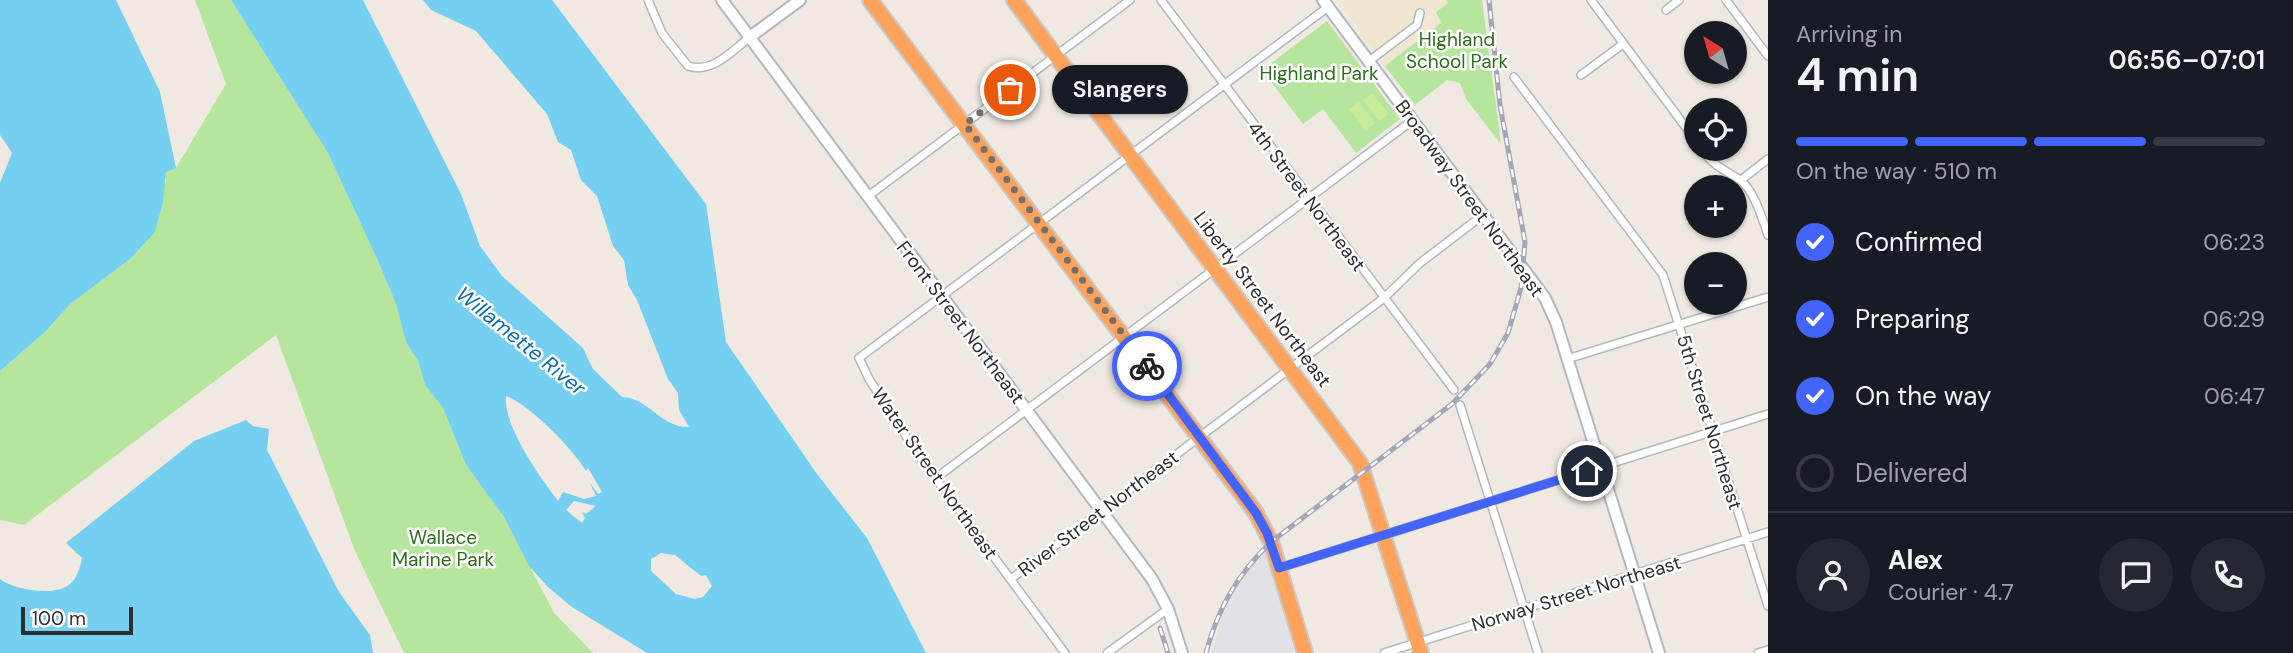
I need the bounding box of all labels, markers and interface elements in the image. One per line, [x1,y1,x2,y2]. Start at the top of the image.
text: Arriving in [1796,19,1902,49]
north arrow [1684,21,1746,84]
map controls [1684,21,1747,315]
park label: Highland School Park [1406,27,1509,74]
text: 06:56–07:01 [2108,43,2265,77]
text: 4 min [1796,45,1919,105]
pin [980,60,1040,120]
park label: Highland Park [1260,61,1379,86]
callout: Slangers [1052,66,1188,114]
icon: bag [991,71,1029,109]
text: Slangers [1073,74,1167,104]
street label: Broadway Street Northeast [1390,95,1550,302]
button: locate [1684,98,1747,161]
street label: 4th Street Northeast [1242,116,1371,276]
text: On the way · 510 m [1796,156,1997,186]
button: + [1684,175,1747,238]
street label: Liberty Street Northeast [1188,206,1337,392]
icon: check [1796,223,1834,261]
text: Confirmed [1855,225,1982,259]
text: 06:23 [2203,227,2265,257]
street label: Front Street Northeast [891,236,1030,409]
button: − [1684,252,1747,315]
water label: Willamette River [450,280,593,403]
icon: check [1796,300,1834,338]
text: Preparing [1855,302,1970,336]
text: 06:29 [2203,304,2265,334]
courier [1112,331,1182,401]
street label: 5th Street Northeast [1671,332,1748,513]
icon: bike [1128,347,1166,385]
icon: check [1796,377,1834,415]
text: On the way [1855,379,1991,413]
text: 06:47 [2204,381,2265,411]
street label: Water Street Northeast [866,383,1003,564]
pin [1557,441,1617,501]
street label: River Street Northeast [1013,445,1184,582]
icon: home [1568,452,1606,490]
text: Delivered [1855,456,1968,490]
park label: Wallace Marine Park [392,525,495,572]
button: person [1796,538,1870,612]
button: chat [2099,538,2173,612]
button: phone [2191,538,2265,612]
text: Alex [1888,543,1943,577]
street label: Norway Street Northeast [1468,550,1684,637]
text: Courier · 4.7 [1888,577,2014,607]
scale bar [21,604,133,636]
text: 100 m [32,606,86,631]

